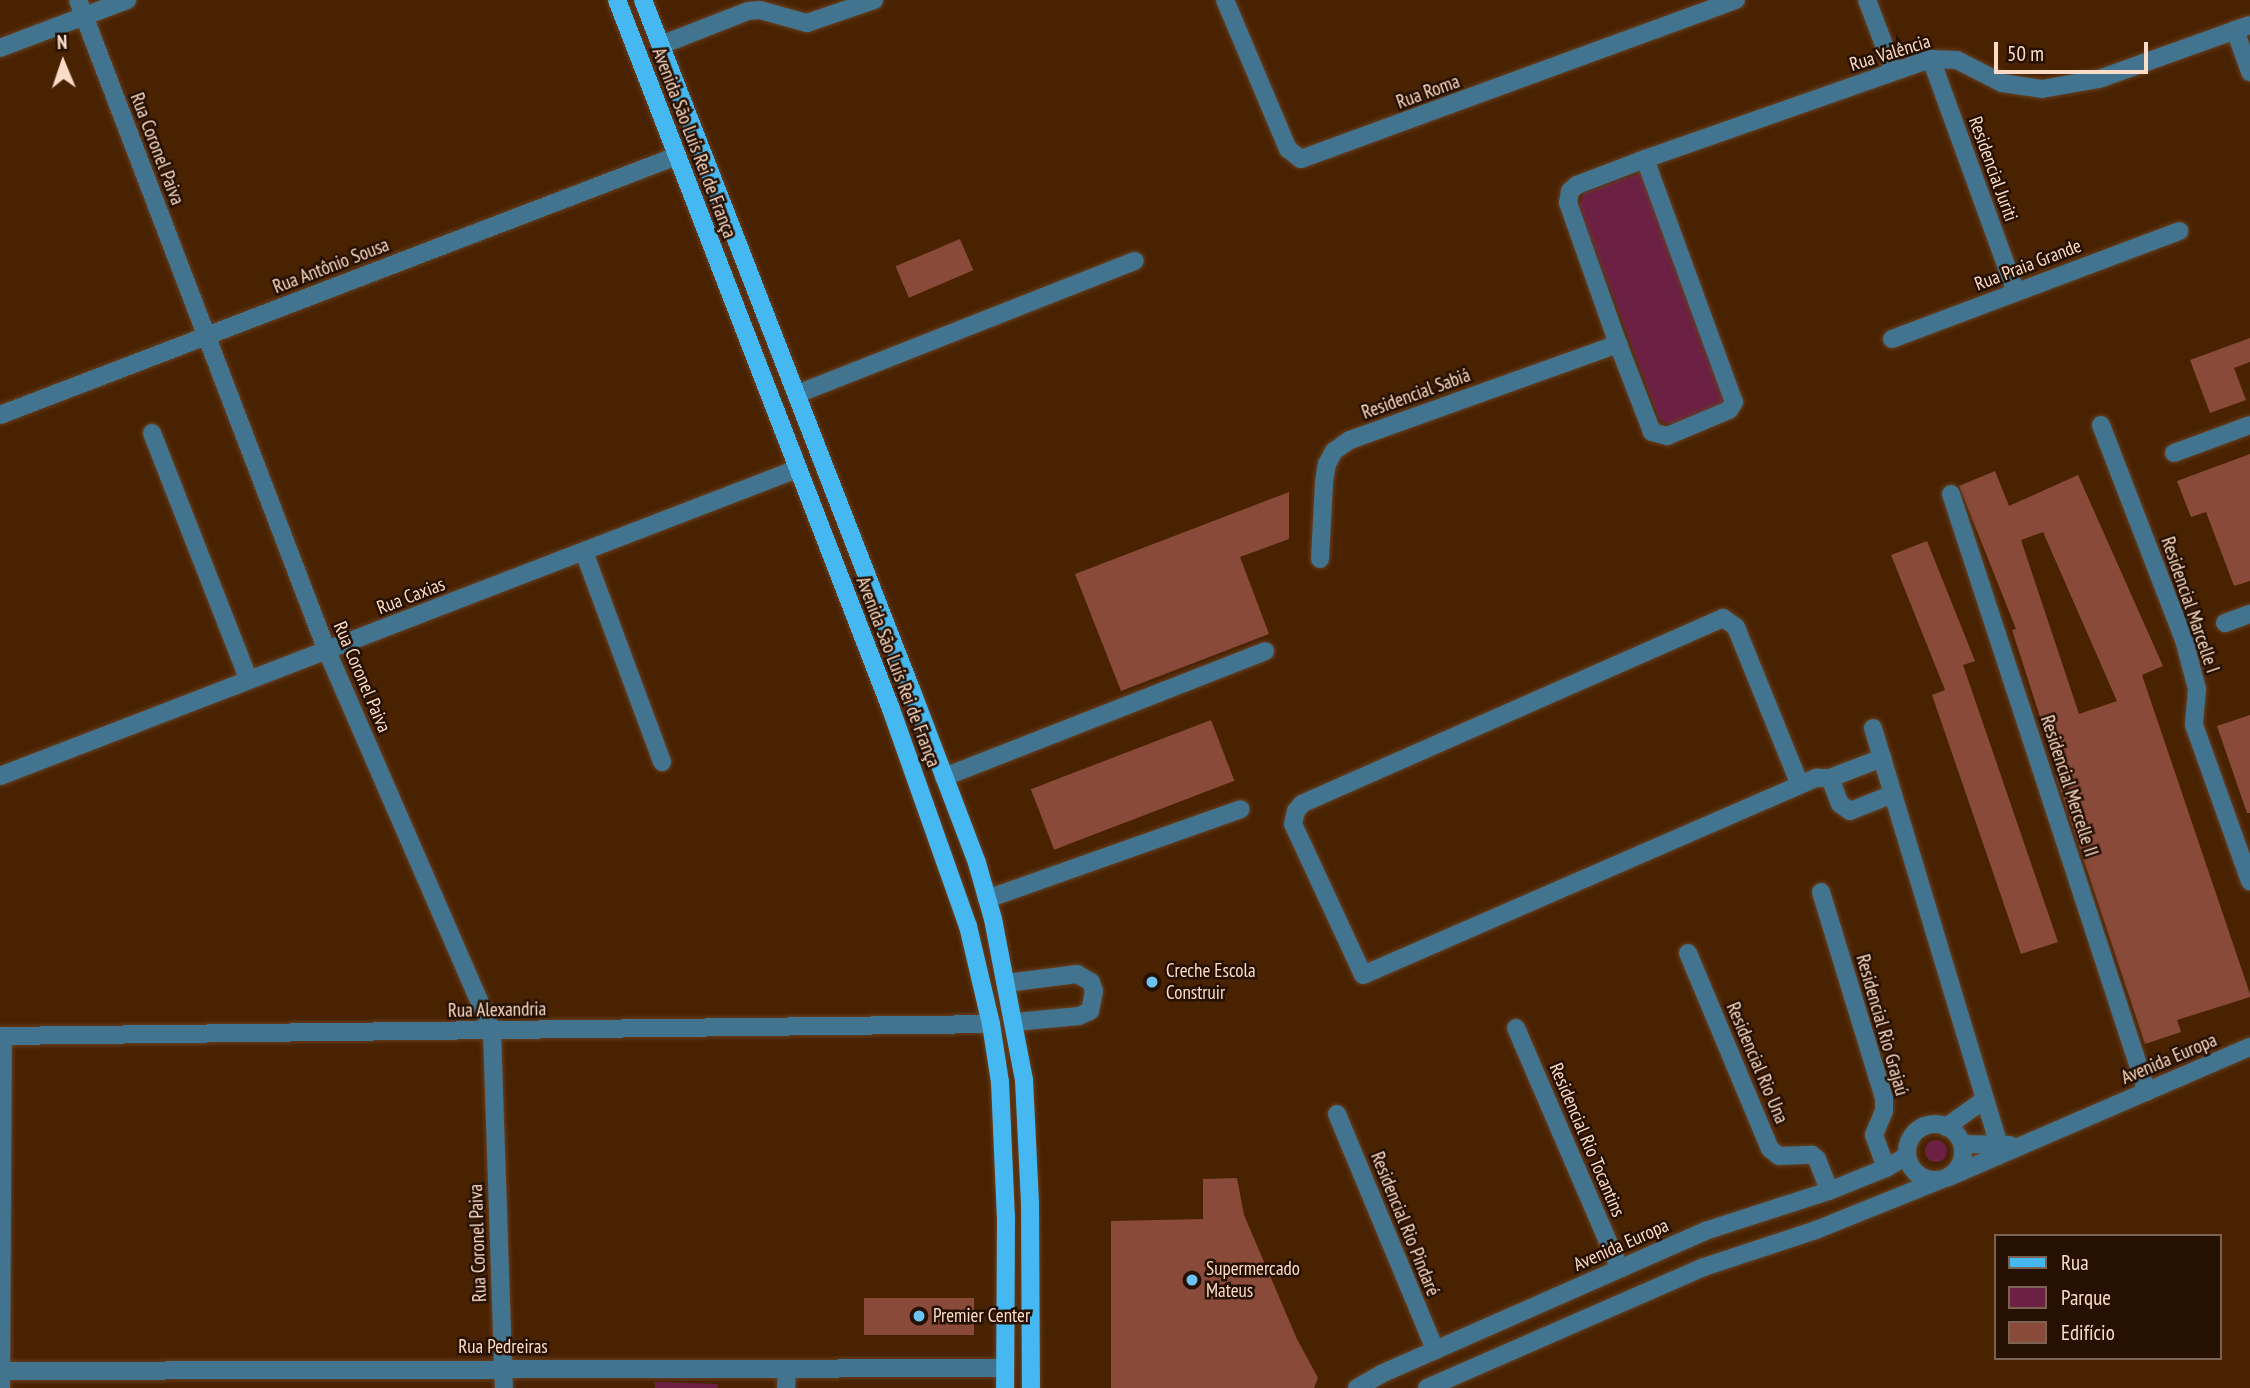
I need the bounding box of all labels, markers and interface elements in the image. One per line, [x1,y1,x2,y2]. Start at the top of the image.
north arrow [28,28,98,98]
scale bar [1998,28,2152,72]
text: N [57,30,68,54]
street label: Rua Valência [1847,30,1933,76]
text: 50 m [2007,40,2044,67]
street label: Avenida São Luís Rei de França [647,45,741,241]
street label: Rua Roma [1393,70,1463,114]
street label: Rua Coronel Paiva [125,90,189,208]
street label: Residencial Juriti [1964,114,2022,224]
street label: Rua Antônio Sousa [270,233,392,299]
street label: Rua Praia Grande [1972,234,2084,296]
street label: Residencial Sabiá [1359,364,1473,424]
street label: Residencial Marcelle I [2156,534,2224,676]
street label: Rua Caxias [374,573,448,619]
street label: Avenida São Luís Rei de França [851,574,945,770]
street label: Rua Coronel Paiva [328,618,396,736]
street label: Residencial Mercelle II [2035,713,2103,859]
street label: Residencial Rio Grajaú [1851,952,1913,1098]
place label: Creche Escola Construir [1166,960,1256,1004]
marker: Creche Escola Construir [1144,974,1160,990]
street label: Rua Alexandria [447,998,547,1022]
street label: Residencial Rio Una [1721,999,1793,1127]
street label: Avenida Europa [2118,1029,2220,1089]
street label: Residencial Rio Tocantins [1544,1060,1630,1220]
street label: Residencial Rio Pindaré [1366,1149,1444,1299]
street label: Rua Coronel Paiva [465,1184,491,1302]
street label: Avenida Europa [1570,1214,1672,1276]
legend [1994,1234,2222,1360]
text: Rua [2061,1249,2089,1276]
place label: Supermercado Mateus [1206,1258,1300,1302]
marker: Supermercado Mateus [1184,1272,1200,1288]
text: Parque [2061,1284,2111,1311]
place label: Premier Center [933,1305,1030,1327]
marker: Premier Center [911,1308,927,1324]
text: Edifício [2061,1319,2115,1346]
street label: Rua Pedreiras [458,1336,548,1358]

